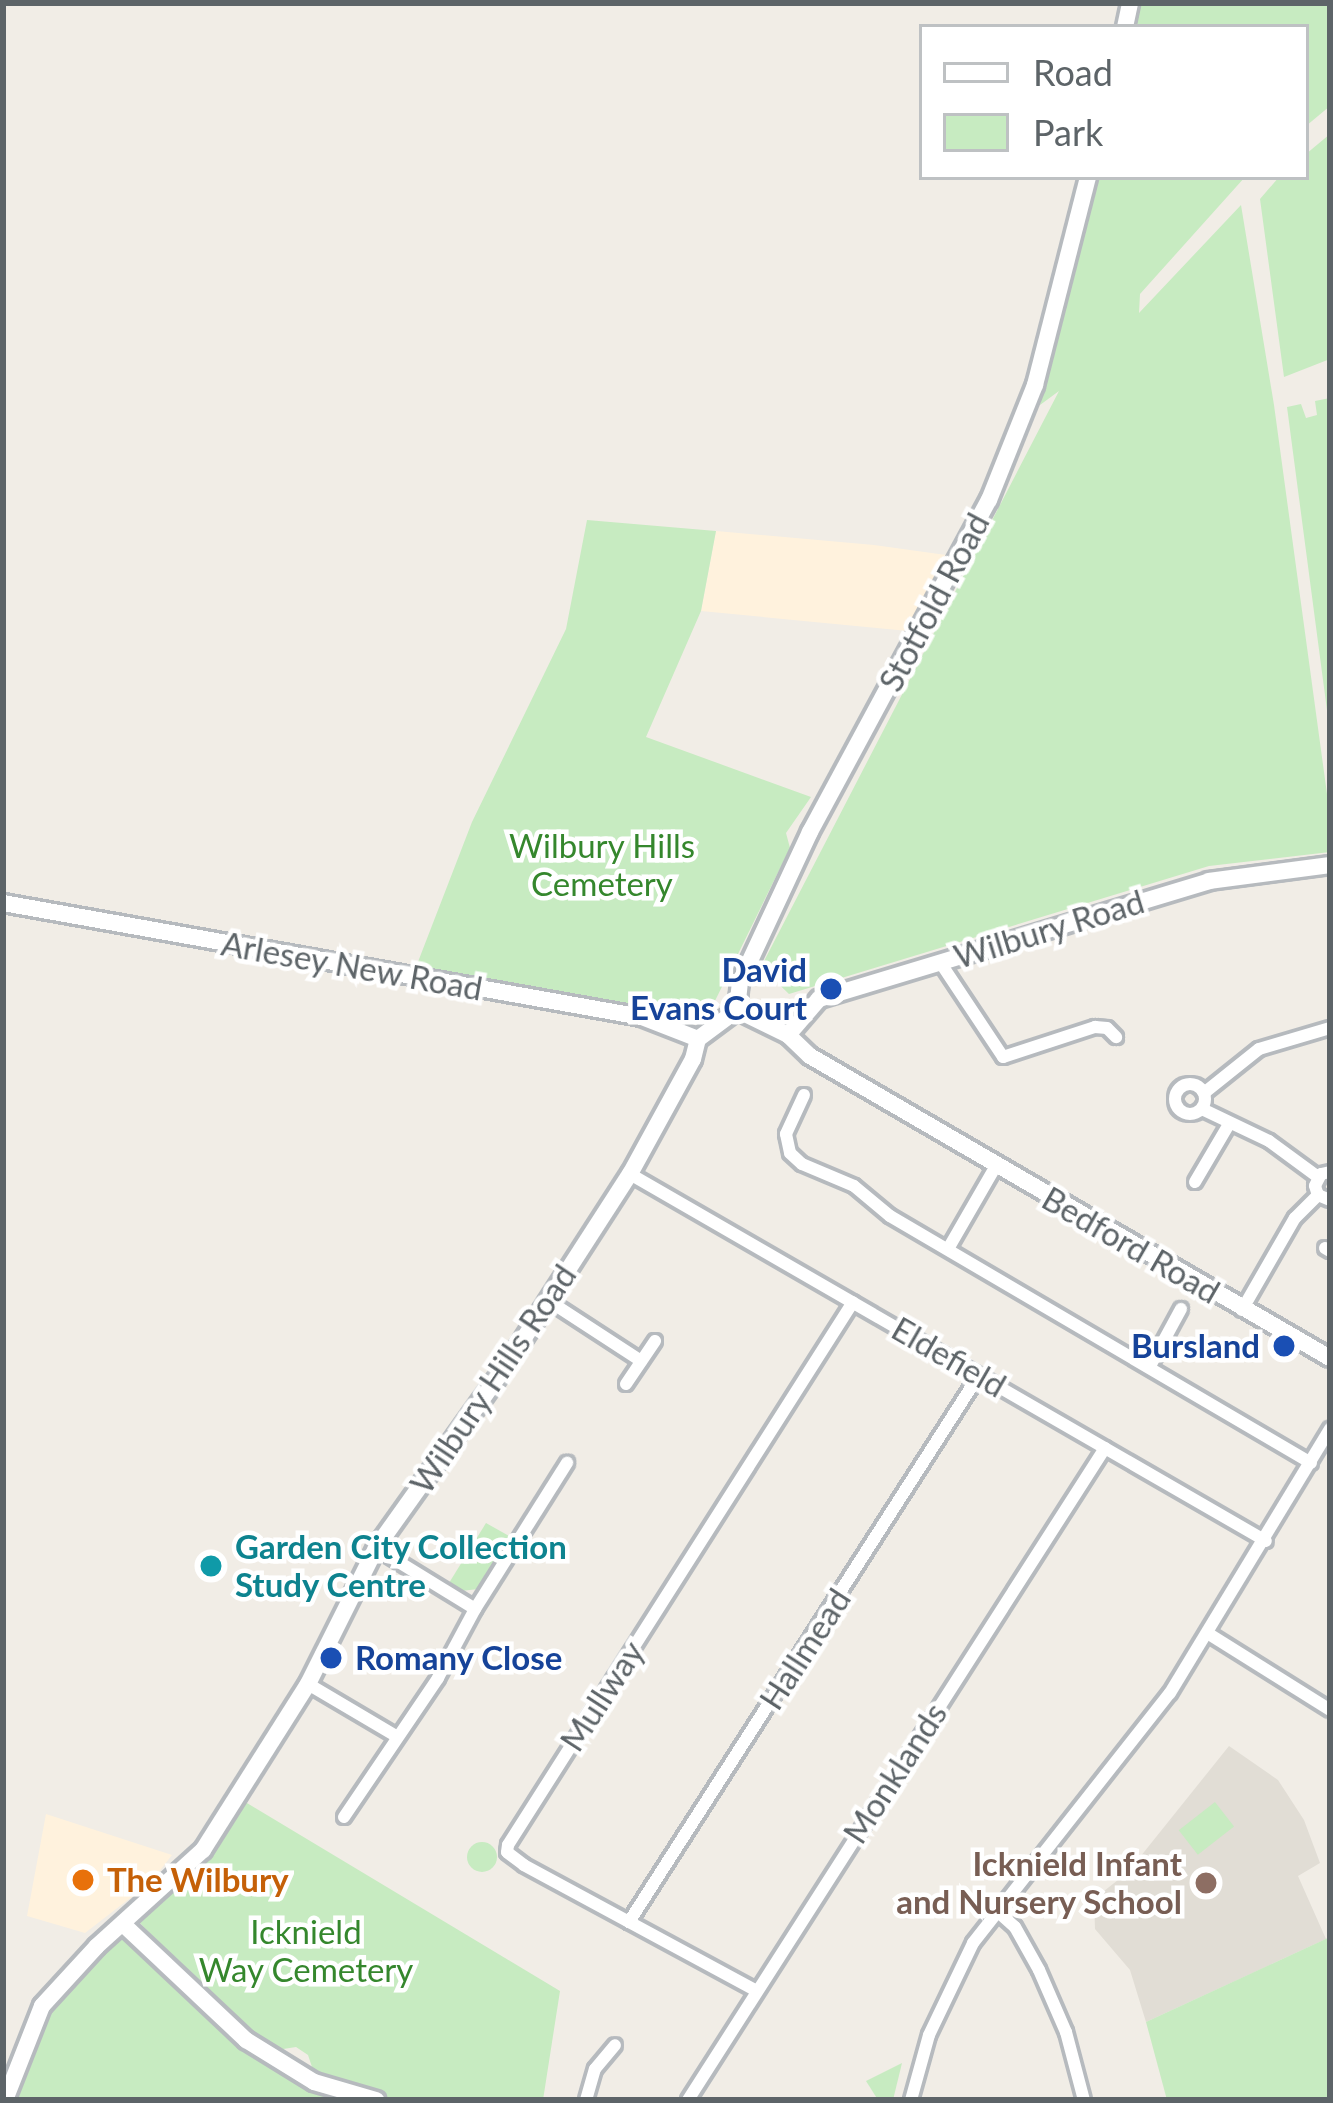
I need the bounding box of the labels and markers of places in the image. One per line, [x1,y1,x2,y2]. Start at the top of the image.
place label: David Evans Court [630,950,807,1028]
marker: David Evans Court [818,976,844,1002]
place label: Bursland [1131,1326,1260,1366]
marker: Bursland [1271,1333,1297,1359]
place label: Garden City Collection Study Centre [235,1527,568,1605]
marker: Garden City Collection Study Centre [198,1553,224,1579]
place label: Romany Close [355,1638,563,1678]
marker: Romany Close [318,1645,344,1671]
place label: Icknield Infant and Nursery School [895,1844,1182,1922]
place label: The Wilbury [107,1860,289,1900]
marker: The Wilbury [70,1867,96,1893]
marker: Icknield Infant and Nursery School [1193,1870,1219,1896]

